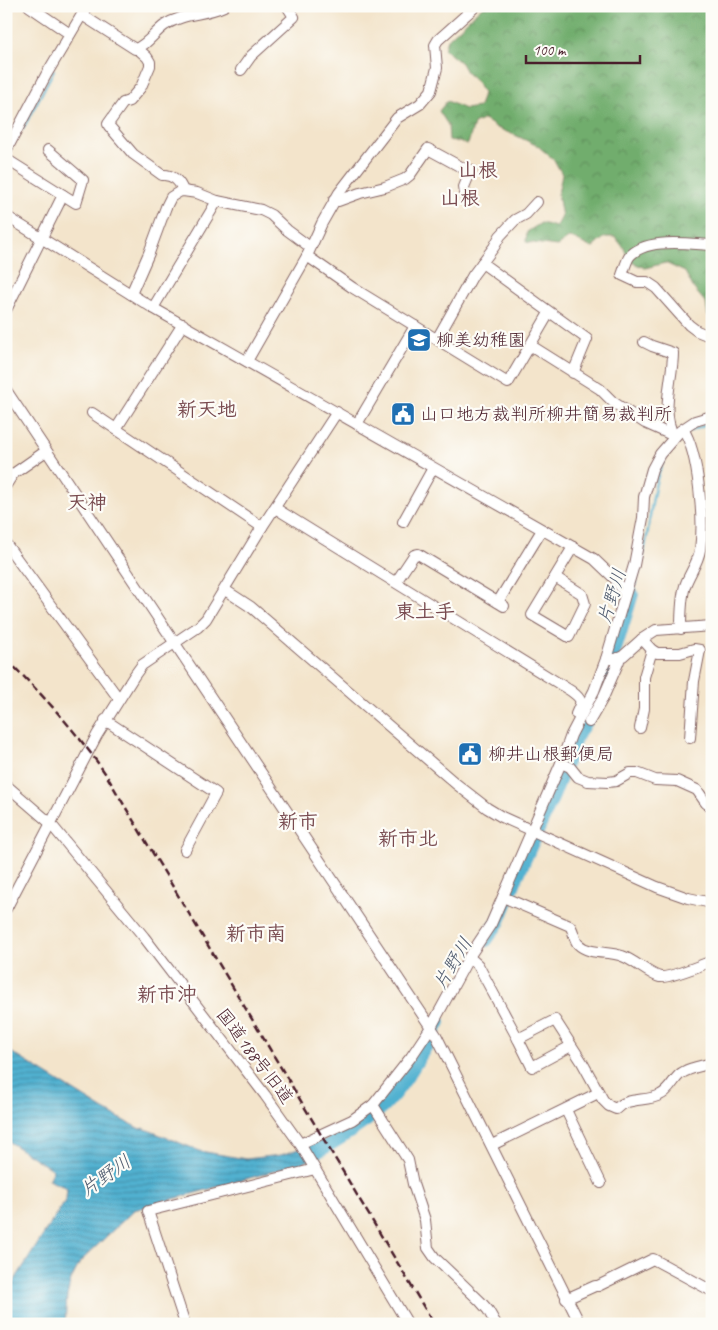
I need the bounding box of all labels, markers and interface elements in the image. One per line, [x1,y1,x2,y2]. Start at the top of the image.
scale bar [526,32,639,64]
text: 100 m [533,41,567,60]
district label: 山根 [458,158,498,183]
district label: 山根 [440,186,480,211]
school or university icon: 柳美幼稚園 [406,327,432,353]
place label: 柳美幼稚園 [436,329,526,351]
district label: 新天地 [177,397,237,422]
public building icon: 山口地方裁判所柳井簡易裁判所 [390,401,416,427]
place label: 山口地方裁判所柳井簡易裁判所 [420,403,672,425]
district label: 天神 [67,490,107,515]
water label: 片野川 [592,566,632,627]
district label: 東土手 [395,599,455,624]
public building icon: 柳井山根郵便局 [457,741,483,767]
place label: 柳井山根郵便局 [488,743,614,765]
district label: 新市 [278,809,318,834]
district label: 新市北 [378,826,438,851]
district label: 新市南 [226,921,286,946]
water label: 片野川 [428,933,478,994]
district label: 新市沖 [137,982,197,1007]
street label: 国道188号旧道 [212,1004,298,1108]
water label: 片野川 [75,1150,136,1202]

